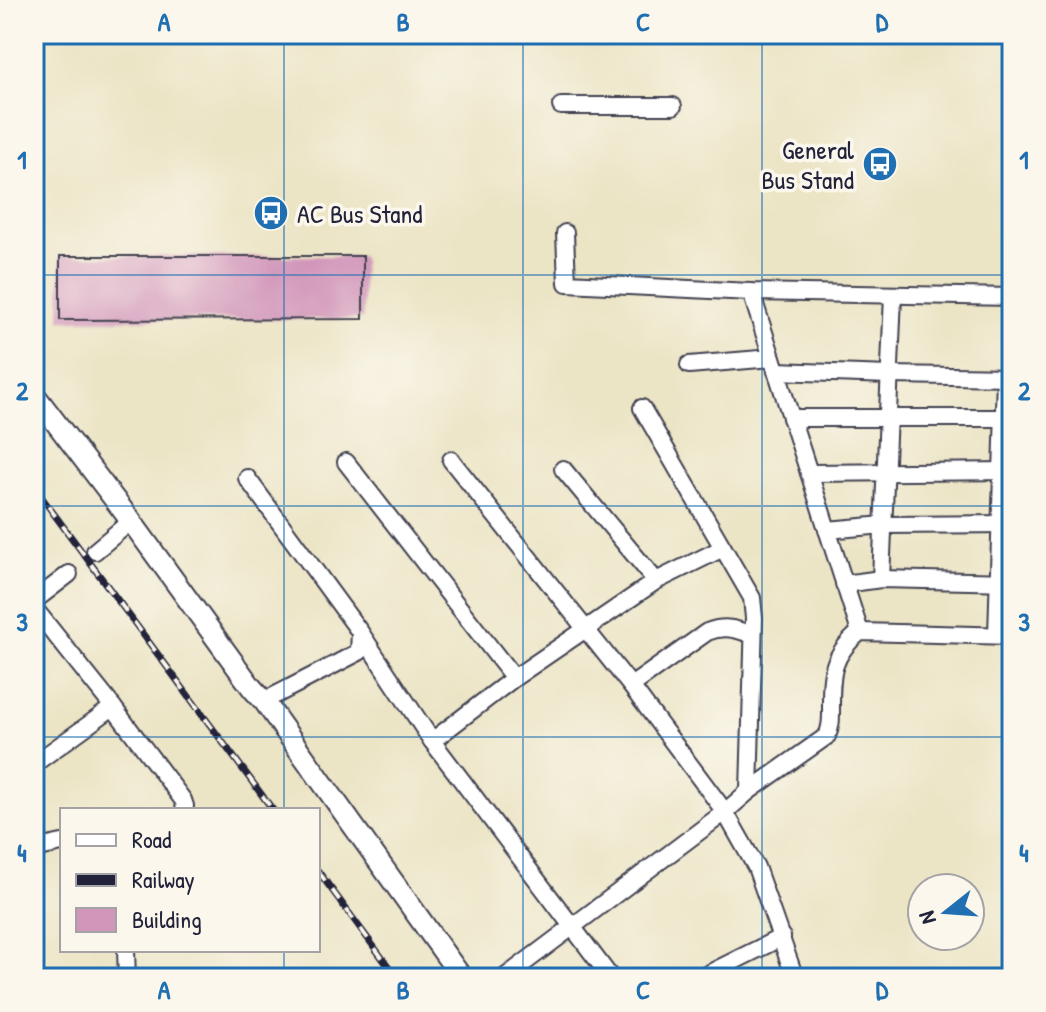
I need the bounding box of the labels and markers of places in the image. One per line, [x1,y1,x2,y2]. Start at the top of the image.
place label: General Bus Stand [761,132,854,197]
bus stop icon: General Bus Stand [861,145,899,183]
bus stop icon: AC Bus Stand [252,194,290,232]
place label: AC Bus Stand [297,196,422,231]

